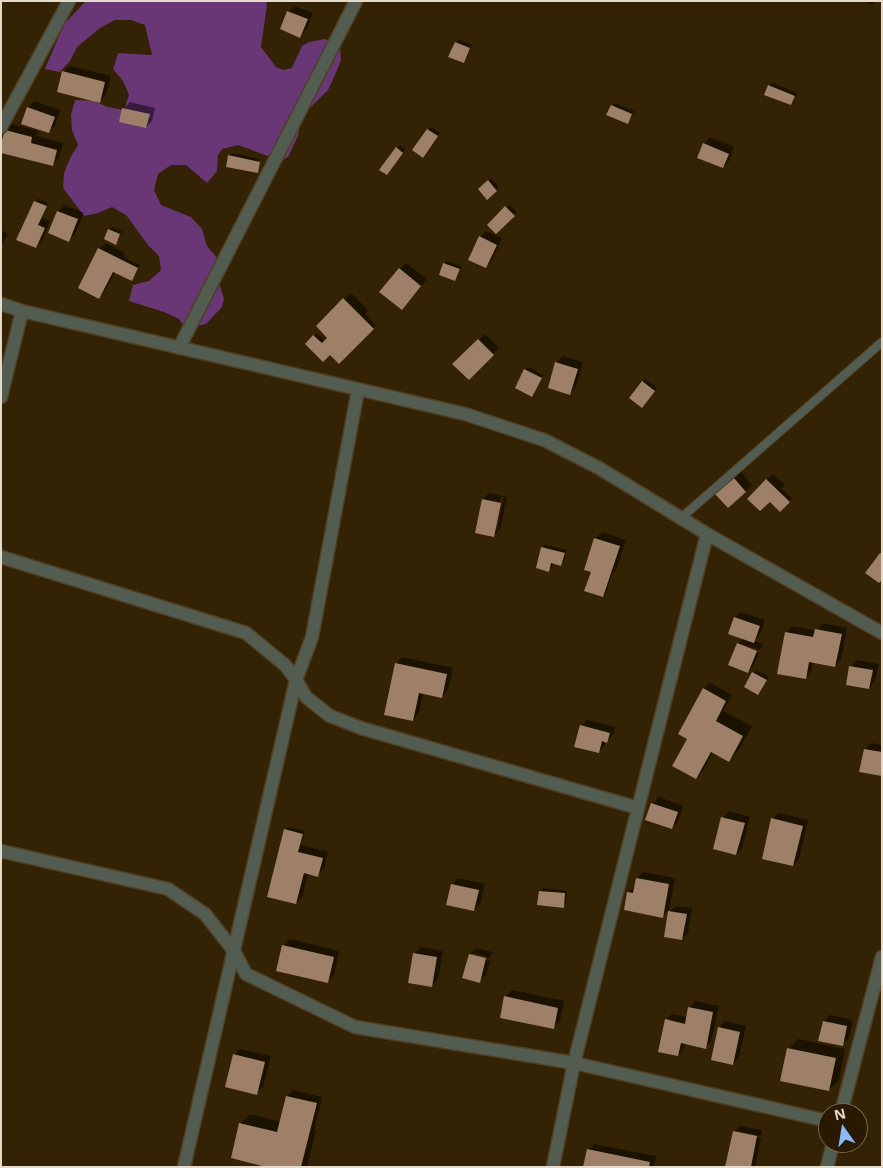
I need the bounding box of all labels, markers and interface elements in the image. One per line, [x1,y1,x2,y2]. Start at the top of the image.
north arrow [818,1103,868,1153]
text: N [832,1103,847,1124]

